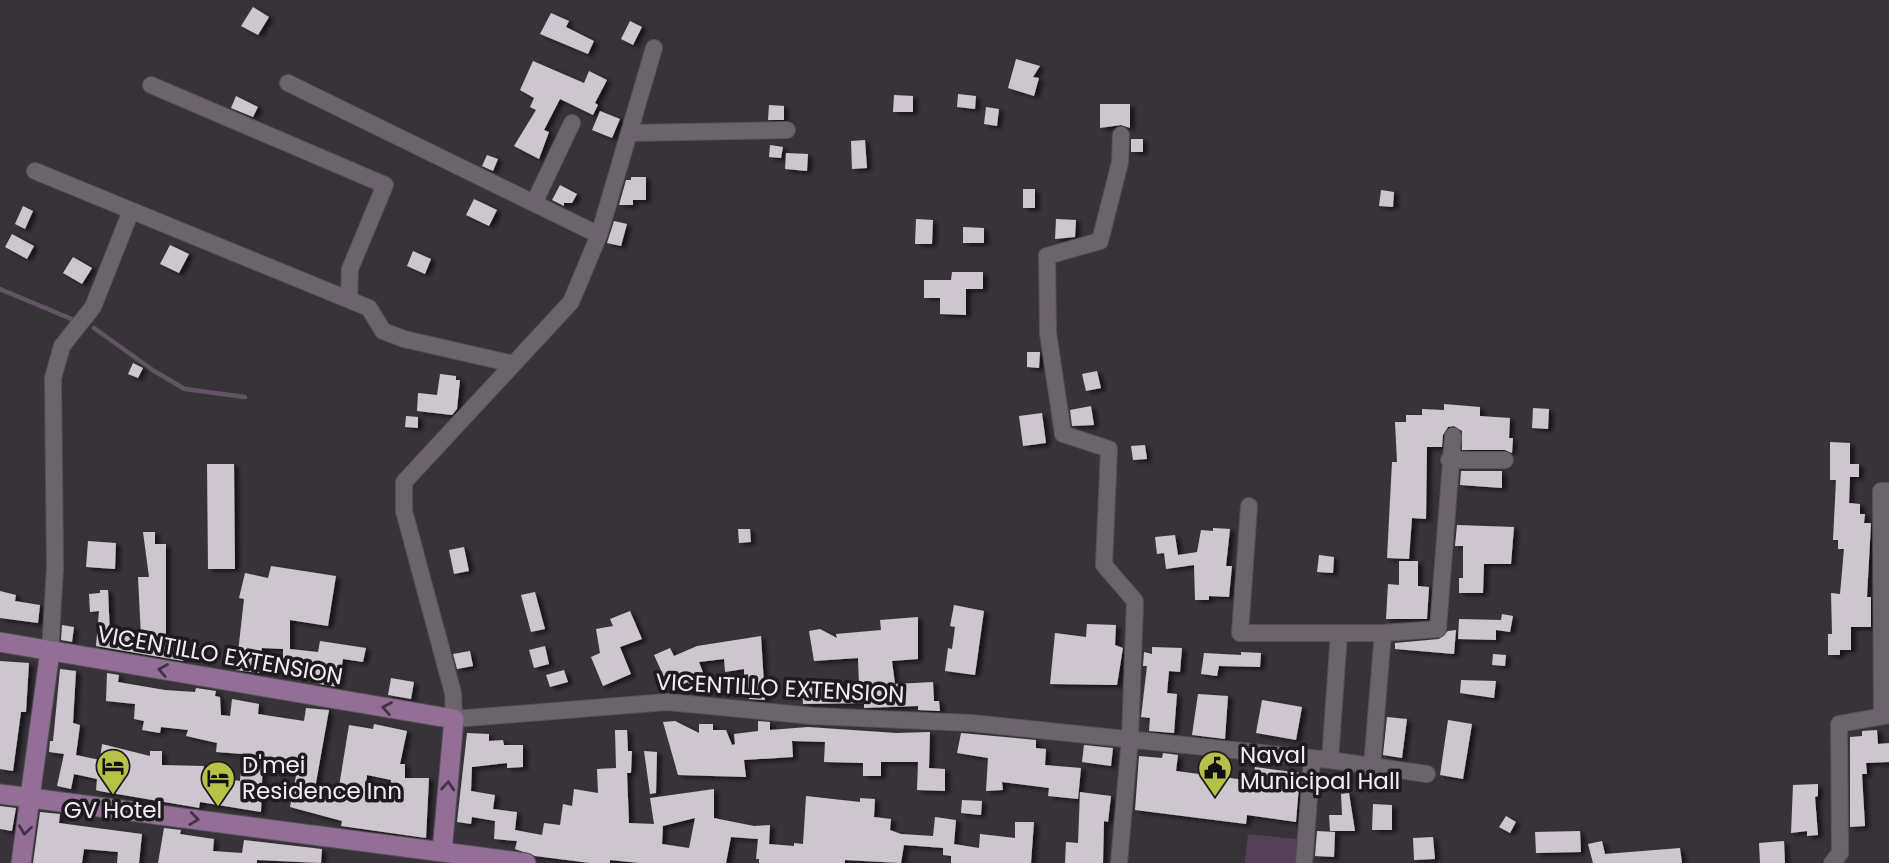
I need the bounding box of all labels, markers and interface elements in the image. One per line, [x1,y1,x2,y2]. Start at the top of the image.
street label: VICENTILLO EXTENSION [95,618,345,692]
one-way arrow [157,663,168,678]
street label: VICENTILLO EXTENSION [655,666,905,710]
one-way arrow [381,701,393,716]
place label: Naval Municipal Hall [1240,739,1400,797]
hotel icon: GV Hotel [94,747,132,796]
place label: D'mei Residence Inn [242,749,402,807]
public building icon: Naval Municipal Hall [1196,749,1234,798]
hotel icon: D'mei Residence Inn [199,759,237,808]
one-way arrow [440,780,455,791]
place label: GV Hotel [64,794,162,826]
one-way arrow [188,812,199,827]
one-way arrow [17,825,32,836]

